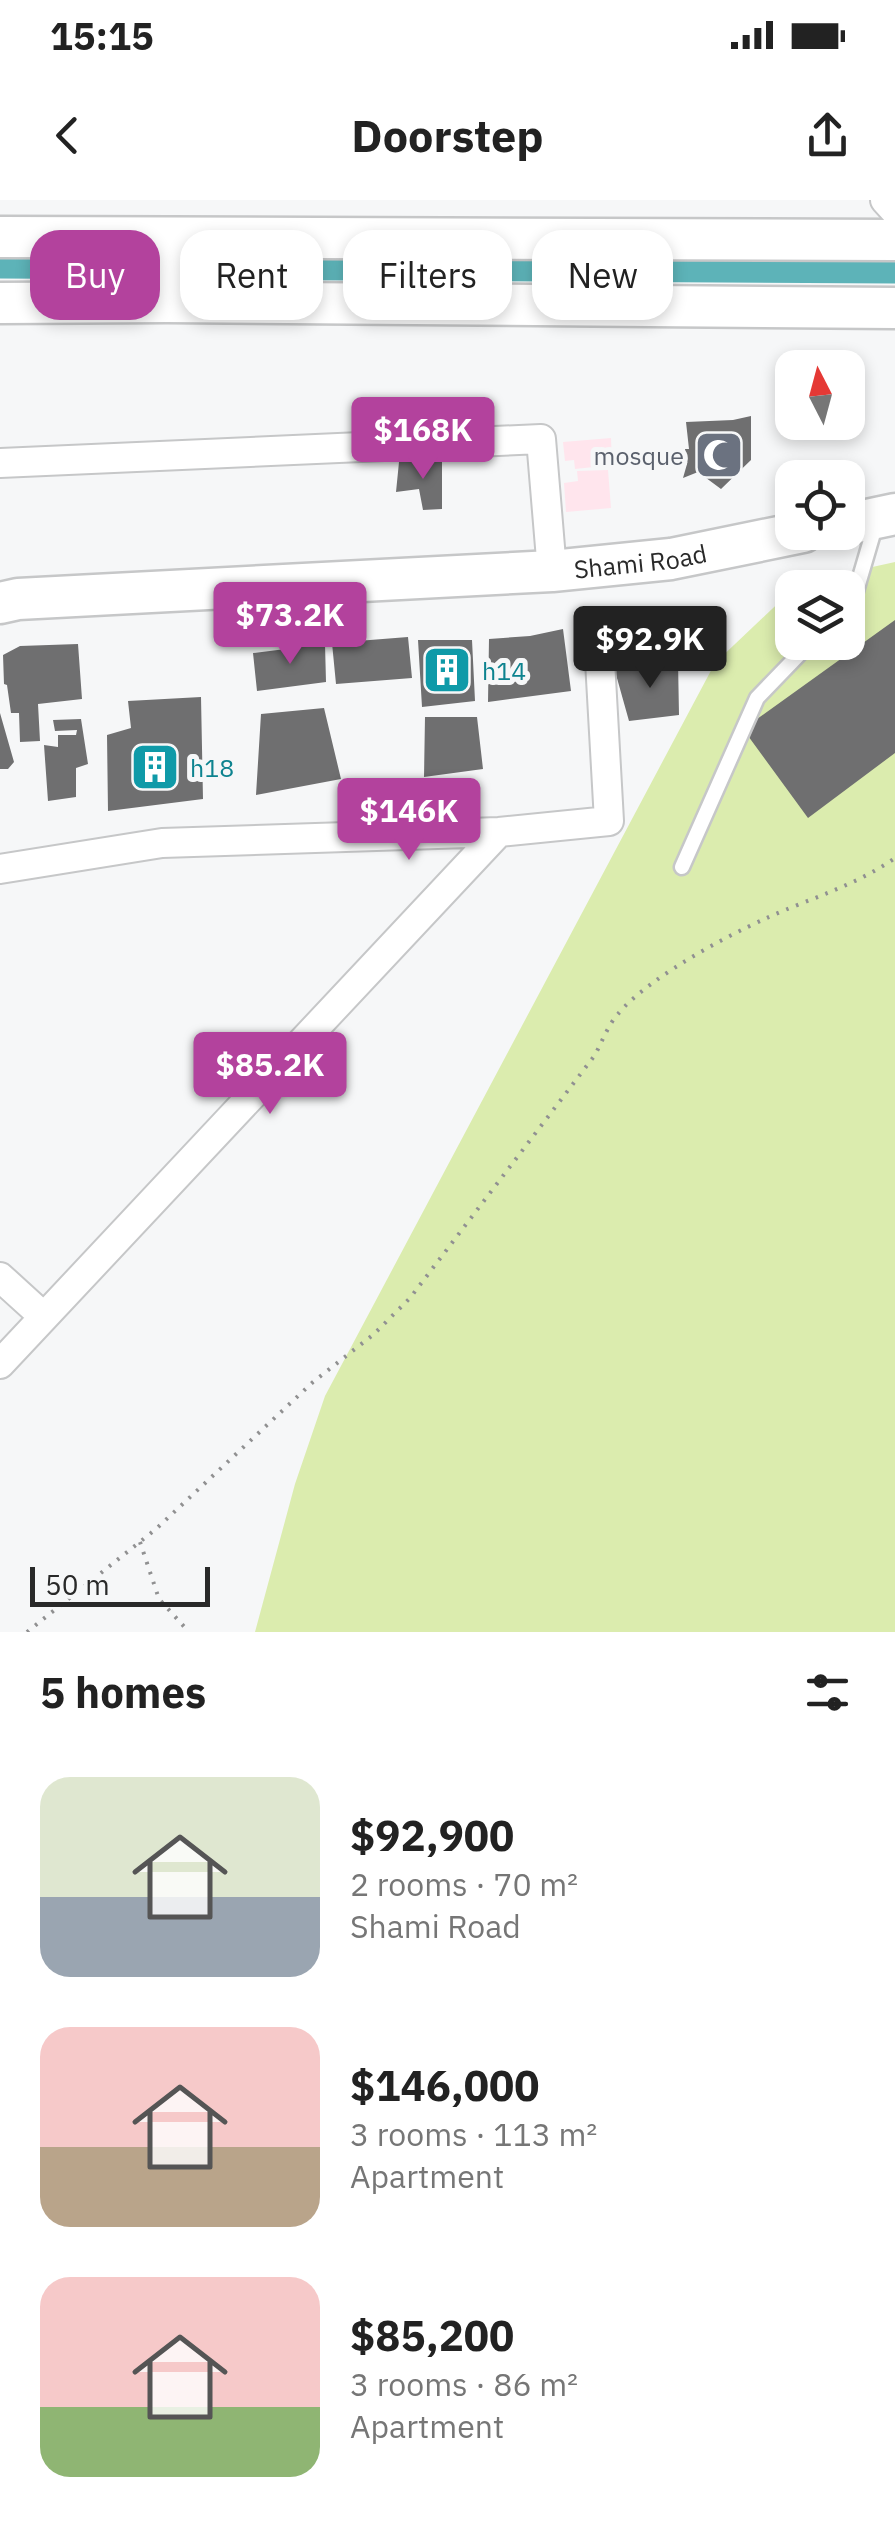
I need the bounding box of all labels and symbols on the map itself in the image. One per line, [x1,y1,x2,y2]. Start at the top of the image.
north arrow [775,350,865,440]
pin: $168K [353,397,493,482]
mosque icon: mosque [693,429,745,481]
place label: mosque [594,439,684,472]
street label: Shami Road [572,536,710,585]
pin: $73.2K [209,582,371,667]
pin: $92.9K [569,606,731,691]
building icon: h14 [421,644,473,696]
place label: h14 [482,654,526,687]
building icon: h18 [129,741,181,793]
place label: h18 [190,751,234,784]
pin: $146K [339,778,479,863]
pin: $85.2K [189,1032,351,1117]
scale bar [30,1562,210,1606]

